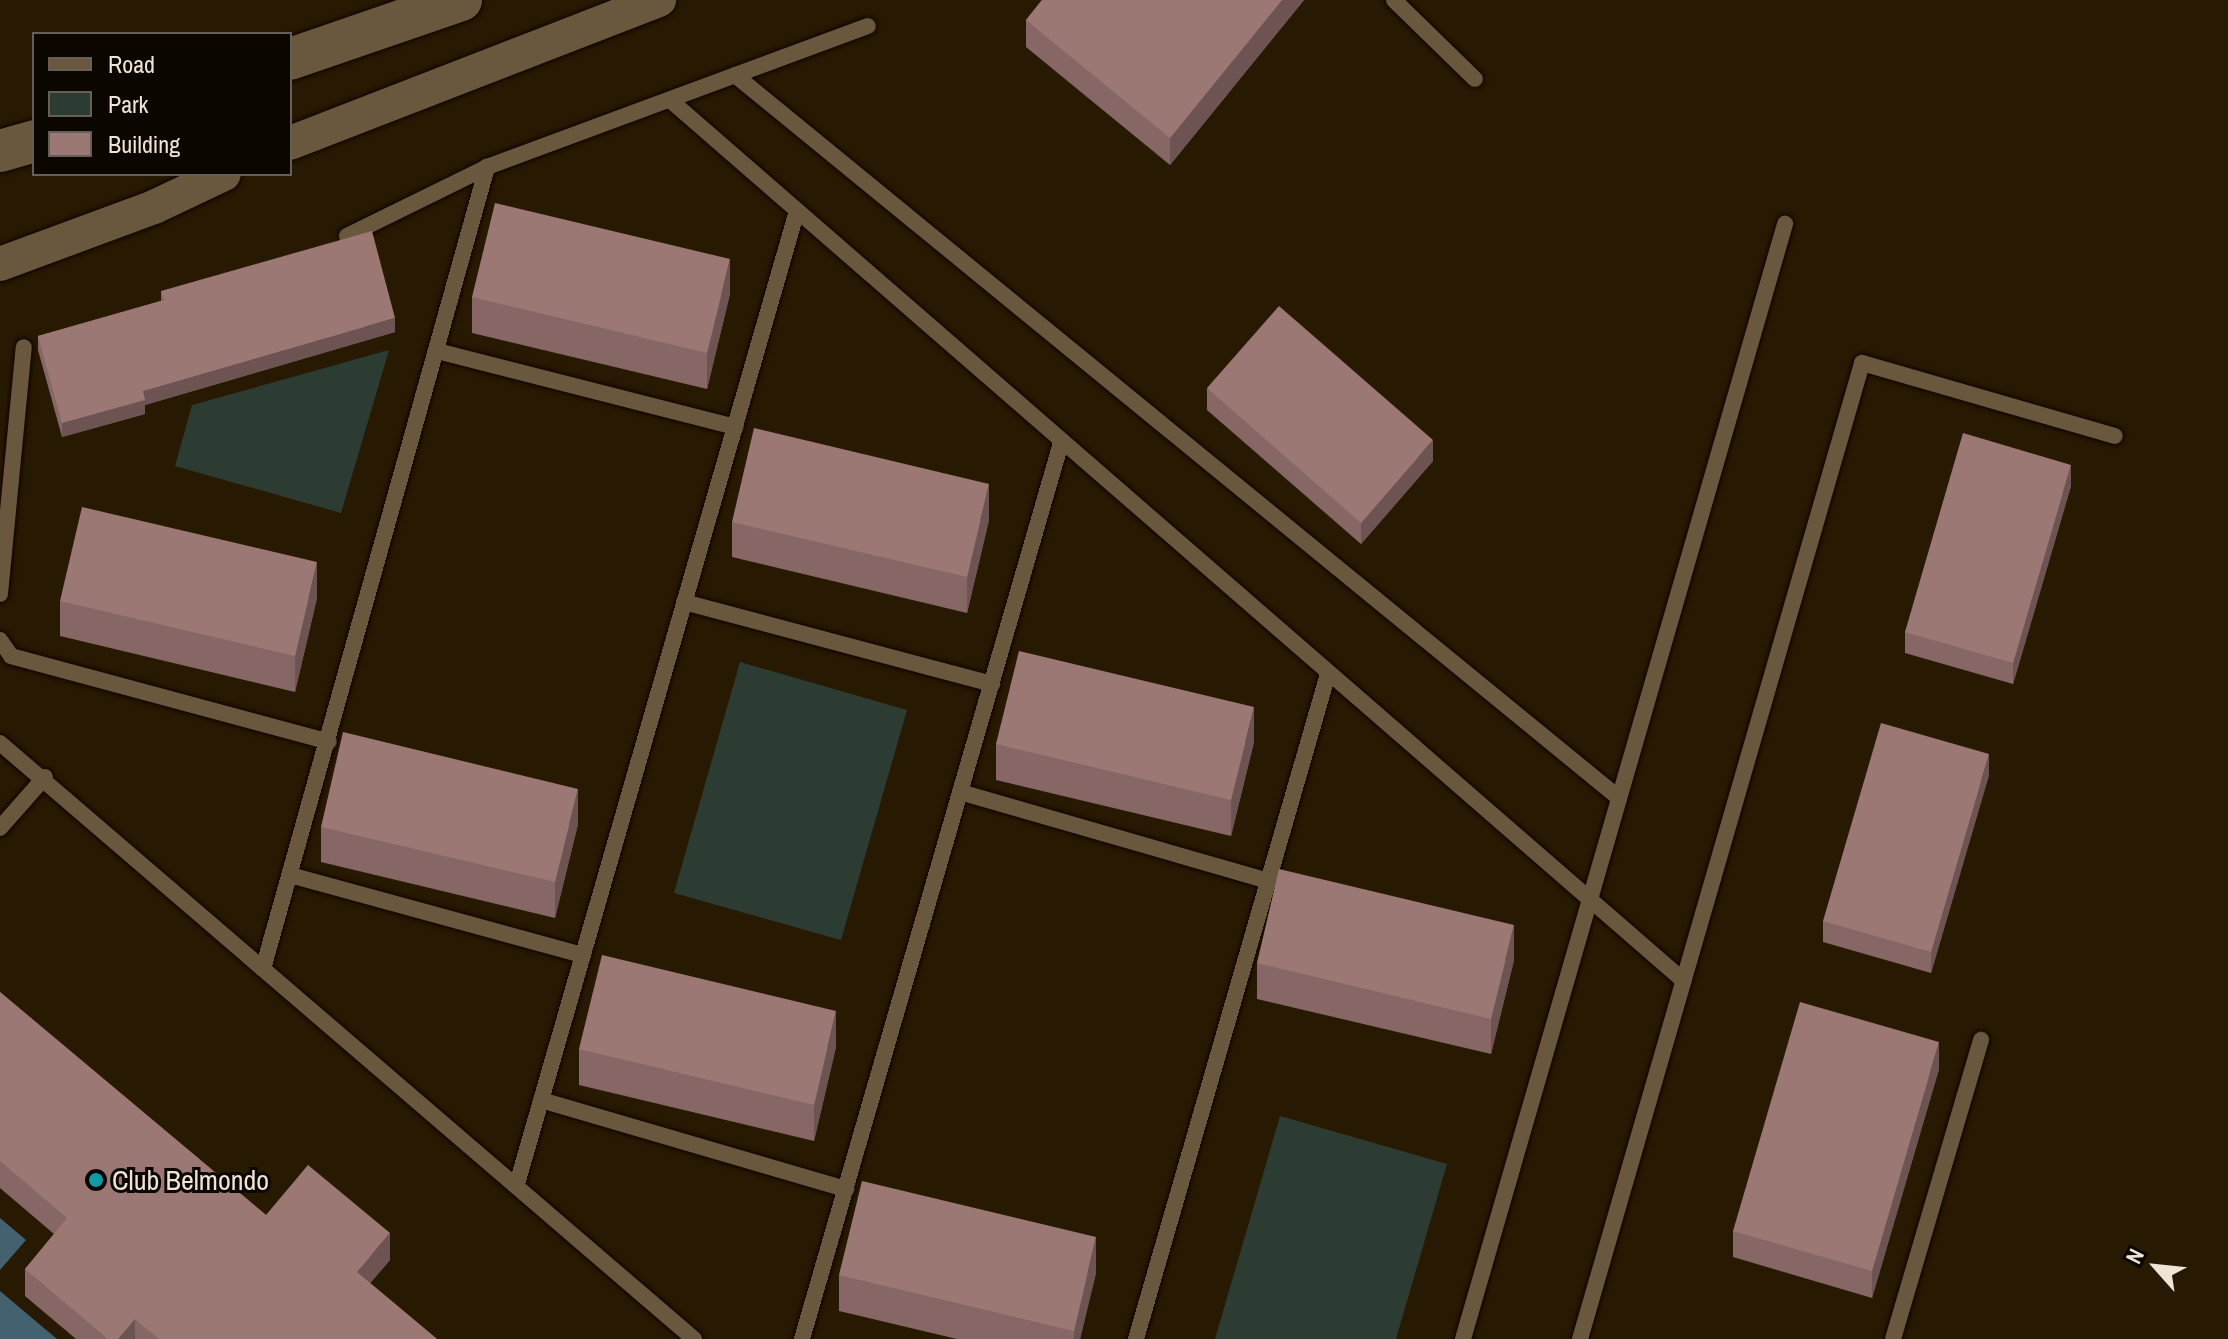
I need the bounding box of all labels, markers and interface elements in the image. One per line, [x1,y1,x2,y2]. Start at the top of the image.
legend [32,32,292,176]
text: Road [108,48,155,80]
text: Park [108,88,148,120]
text: Building [108,128,180,160]
place label: Club Belmondo [112,1163,269,1197]
marker: Club Belmondo [87,1171,105,1189]
north arrow [2116,1227,2196,1307]
text: N [2118,1243,2151,1269]

